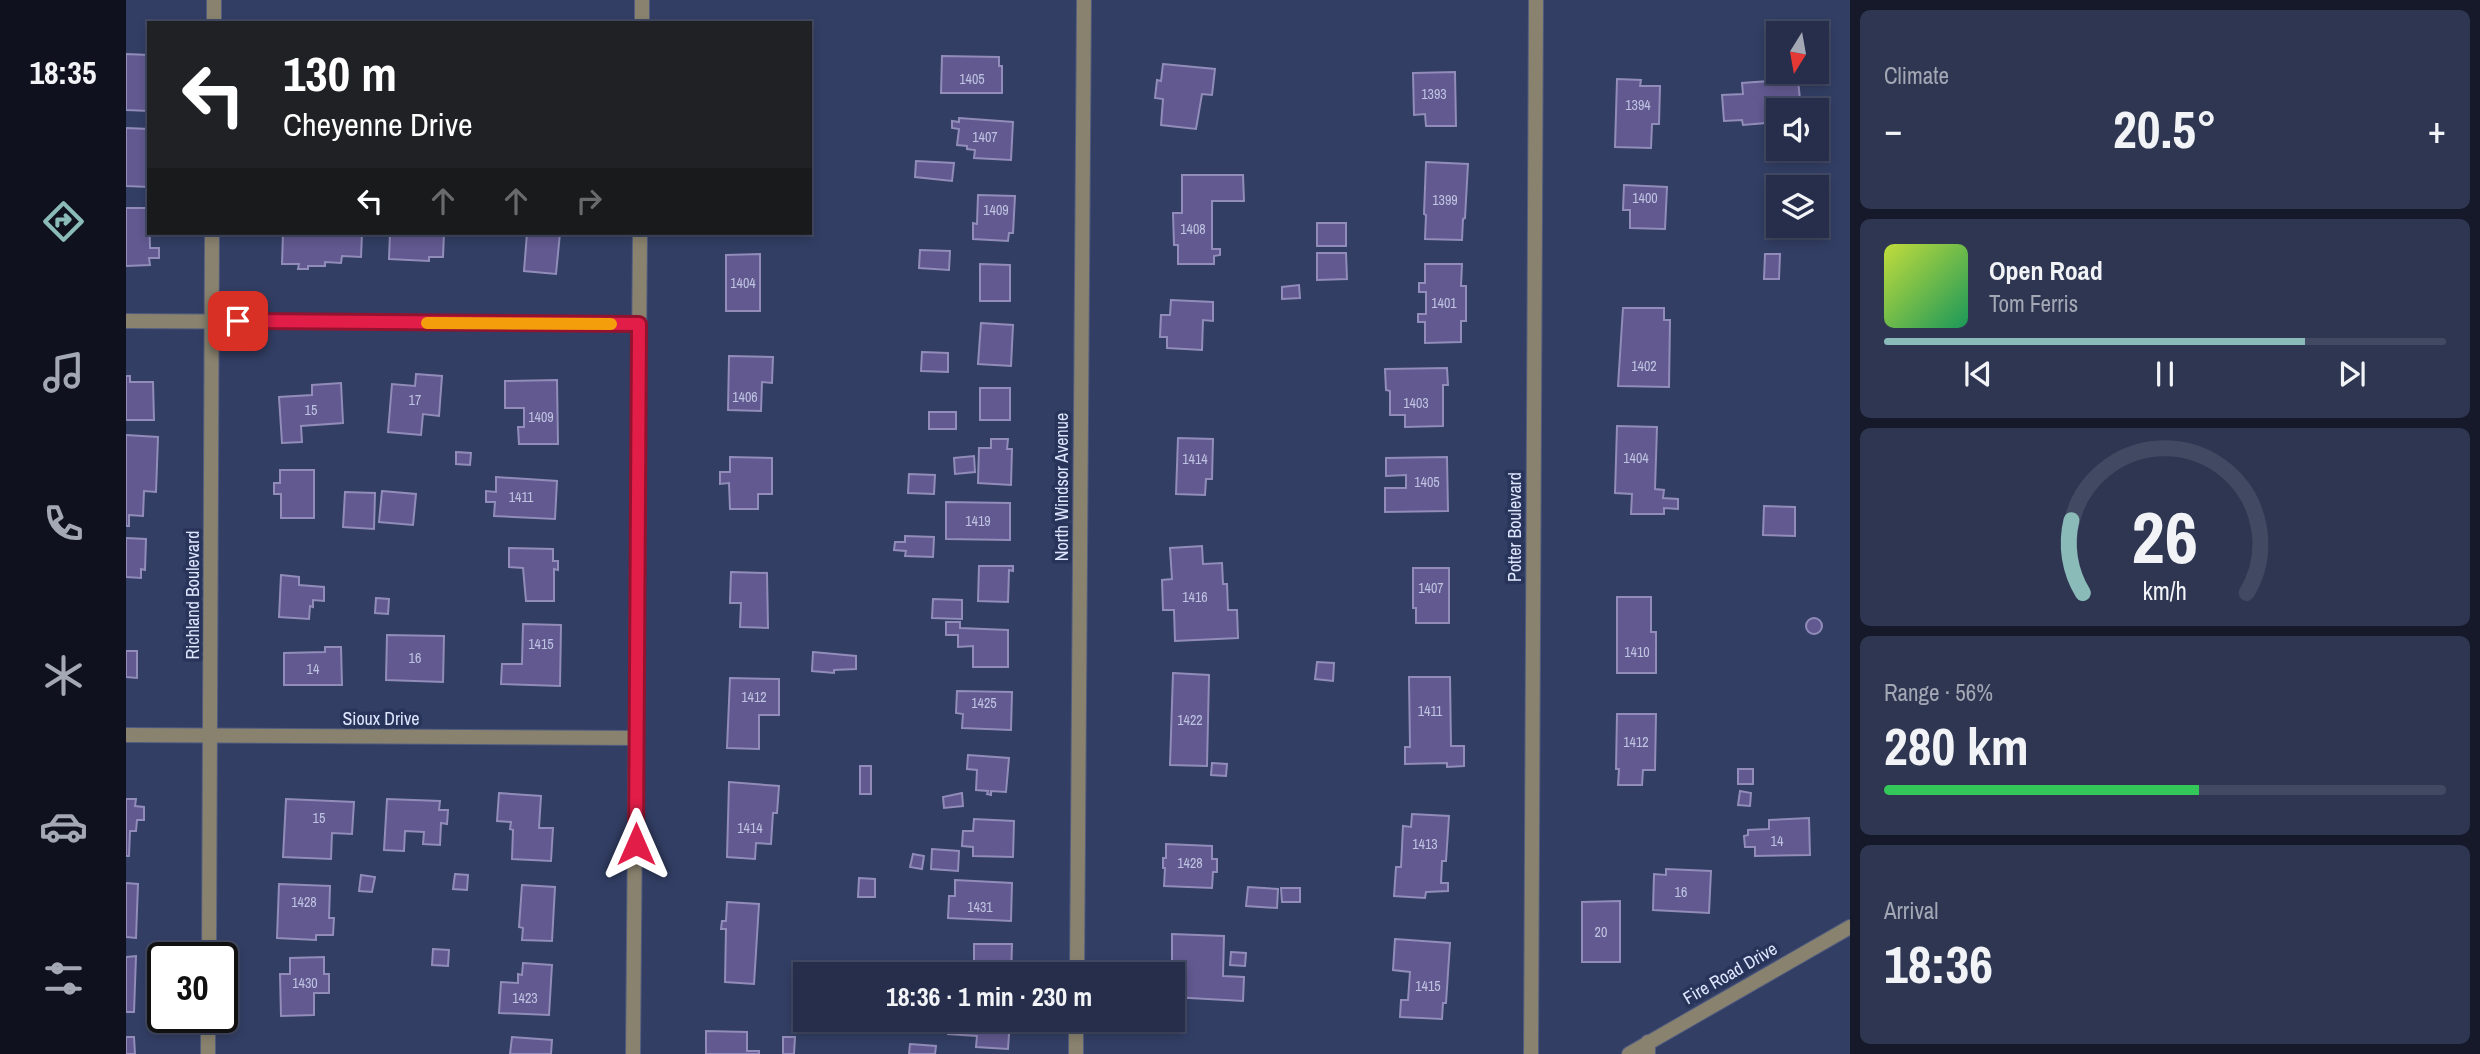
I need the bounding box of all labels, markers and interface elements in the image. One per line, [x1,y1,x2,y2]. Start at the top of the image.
north arrow [1766,21,1829,84]
map controls [1766,21,1829,238]
text: 130 m [283,40,397,106]
icon: left [168,49,259,140]
text: 18:35 [29,51,97,94]
text: Climate [1884,60,1949,91]
house number: 1405 [959,70,985,88]
house number: 1393 [1421,85,1447,103]
text: 20.5° [2113,94,2217,164]
house number: 1394 [1625,96,1651,114]
button: sound [1766,98,1829,161]
text: Cheyenne Drive [283,103,473,146]
text: − [1884,104,1902,155]
text: + [2428,104,2446,155]
house number: 1407 [972,128,998,146]
button: layers [1766,175,1829,238]
icon: left [351,182,389,220]
icon: ahead [424,182,462,220]
icon: ahead [497,182,535,220]
icon: right [570,182,608,220]
house number: 1400 [1632,189,1658,207]
house number: 1399 [1432,191,1458,209]
icon: directions [39,197,88,246]
house number: 1409 [983,201,1009,219]
house number: 1408 [1180,220,1206,238]
text: Open Road [1989,253,2103,288]
house number: 1404 [730,274,756,292]
text: Tom Ferris [1989,288,2078,319]
pin [208,291,268,351]
house number: 1401 [1431,294,1457,312]
icon: arrive [219,302,257,340]
icon: music [39,348,88,397]
icon: previous [1959,355,1997,393]
icon: pause [2146,355,2184,393]
icon: next [2333,355,2371,393]
house number: 1402 [1631,357,1657,375]
house number: 1406 [732,388,758,406]
house number: 17 [409,391,421,409]
house number: 1403 [1403,394,1429,412]
house number: 15 [305,401,317,419]
house number: 1409 [528,408,554,426]
street label: North Windsor Avenue [1049,413,1074,561]
house number: 1404 [1623,449,1649,467]
house number: 1414 [1182,450,1208,468]
street label: Potter Boulevard [1502,472,1527,582]
house number: 1405 [1414,473,1440,491]
house number: 1411 [509,488,534,506]
text: 26 [2132,488,2198,586]
icon: phone [39,499,88,548]
house number: 1419 [965,512,991,530]
street label: Richland Boulevard [180,531,205,659]
text: km/h [2143,574,2187,608]
house number: 1407 [1418,579,1444,597]
house number: 1416 [1182,588,1208,606]
house number: 1415 [528,635,554,653]
house number: 1410 [1624,643,1650,661]
house number: 16 [409,649,421,667]
icon: climate [39,651,88,700]
house number: 14 [307,660,320,678]
text: Range · 56% [1884,677,1993,708]
house number: 1412 [741,688,767,706]
house number: 1425 [971,694,997,712]
house number: 1411 [1418,702,1443,720]
street label: Sioux Drive [342,706,420,731]
house number: 1422 [1177,711,1203,729]
text: 280 km [1884,711,2029,781]
house number: 1412 [1623,733,1649,751]
icon: car [39,802,88,851]
position arrow [599,807,673,881]
house number: 15 [313,809,325,827]
house number: 1414 [737,819,763,837]
house number: 14 [1771,832,1784,850]
house number: 1413 [1412,835,1438,853]
house number: 1428 [1177,854,1203,872]
house number: 16 [1675,883,1687,901]
house number: 1428 [291,893,317,911]
text: Arrival [1884,895,1939,926]
house number: 1431 [967,898,993,916]
house number: 20 [1595,923,1607,941]
text: 18:36 [1884,929,1993,999]
street label: Fire Road Drive [1678,936,1782,1010]
speed limit sign: 30 [147,942,238,1033]
icon: filters [39,954,88,1003]
house number: 1430 [292,974,318,992]
house number: 1415 [1415,977,1441,995]
text: 18:36 · 1 min · 230 m [886,979,1092,1014]
house number: 1423 [512,989,538,1007]

